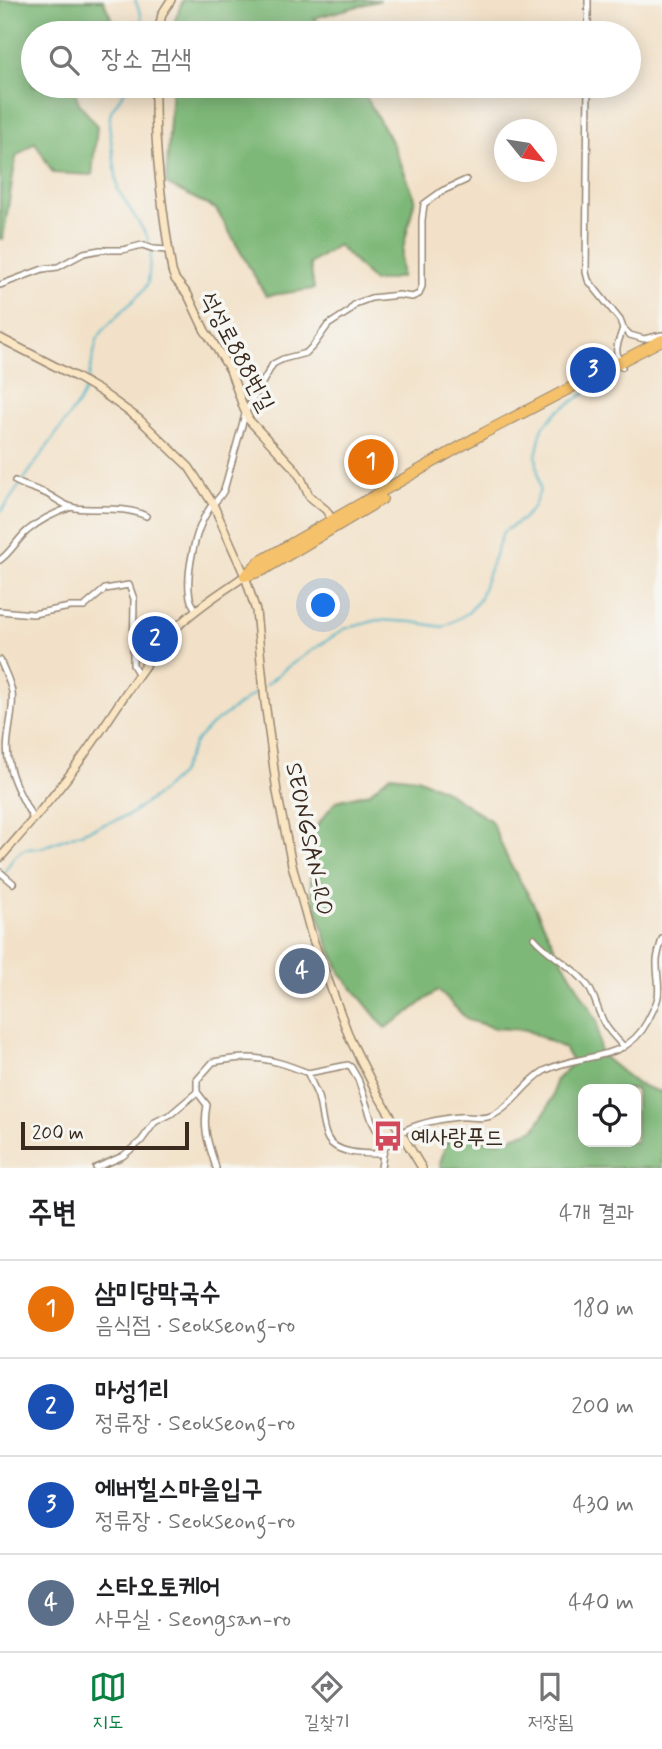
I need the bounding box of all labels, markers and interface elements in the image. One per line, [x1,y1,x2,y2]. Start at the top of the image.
search box [21,21,641,98]
icon: search [45,41,83,79]
text: 장소 검색 [101,43,192,77]
north arrow [494,119,557,182]
street label: 석성로888번길 [192,287,280,417]
pin: 3 [570,344,616,396]
pin: 1 [348,436,394,488]
your location [306,588,340,622]
pin: 2 [132,613,178,665]
street label: SEONGSAN-RO [277,760,339,919]
pin: 4 [279,945,325,997]
map controls [578,1084,641,1147]
button: locate [578,1084,641,1147]
scale bar [21,1119,189,1151]
bus stop icon: 예사랑푸드 [371,1119,405,1153]
text: 200 m [32,1121,84,1146]
place label: 예사랑푸드 [411,1123,504,1153]
text: 주변 [28,1194,76,1233]
text: 4개 결과 [559,1199,634,1229]
text: 삼미당막국수 [95,1277,221,1311]
text: 1 [46,1294,56,1324]
text: 180 m [573,1294,634,1324]
text: 음식점 · Seokseong-ro [95,1311,295,1341]
text: 마성1리 [95,1375,169,1409]
text: 2 [45,1392,57,1422]
text: 200 m [571,1392,634,1422]
text: 정류장 · Seokseong-ro [95,1409,295,1439]
text: 에버힐스마을입구 [95,1473,262,1507]
text: 3 [46,1490,56,1520]
text: 430 m [573,1490,634,1520]
text: 정류장 · Seokseong-ro [95,1507,295,1537]
text: 스타오토케어 [95,1571,221,1605]
text: 4 [44,1588,58,1618]
text: 440 m [568,1588,634,1618]
text: 사무실 · Seongsan-ro [95,1605,291,1635]
tab: 지도 [89,1668,127,1735]
tab: 길찾기 [304,1668,350,1735]
tab: 저장됨 [527,1668,573,1735]

